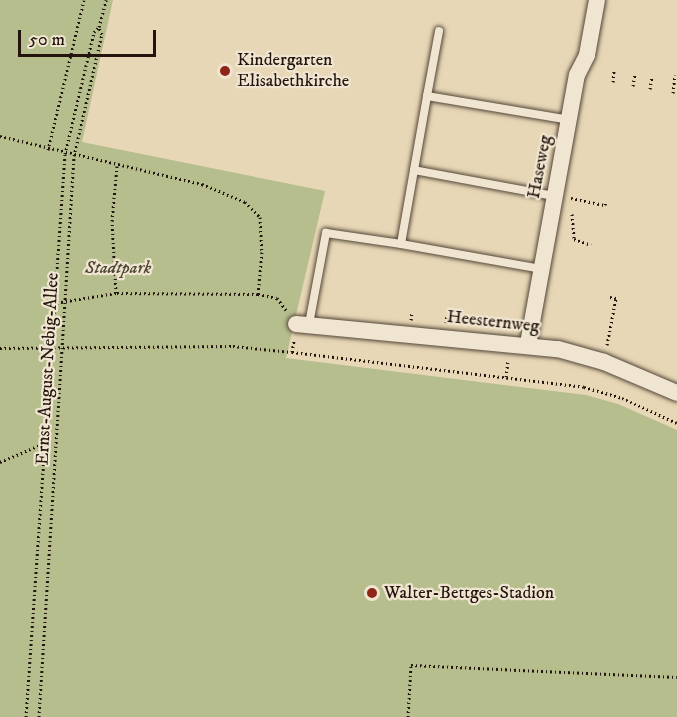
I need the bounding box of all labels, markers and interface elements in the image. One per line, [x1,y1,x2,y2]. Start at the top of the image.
scale bar [21,18,159,56]
text: 50 m [29,29,65,51]
place label: Kindergarten Elisabethkirche [237,50,349,92]
marker: Kindergarten Elisabethkirche [218,64,232,78]
street label: Haseweg [523,134,557,200]
park label: Stadtpark [85,257,151,279]
street label: Ernst-August-Nebig-Allee [32,272,64,466]
street label: Heesternweg [446,306,540,338]
place label: Walter-Bettges-Stadion [384,582,554,604]
marker: Walter-Bettges-Stadion [365,586,379,600]

